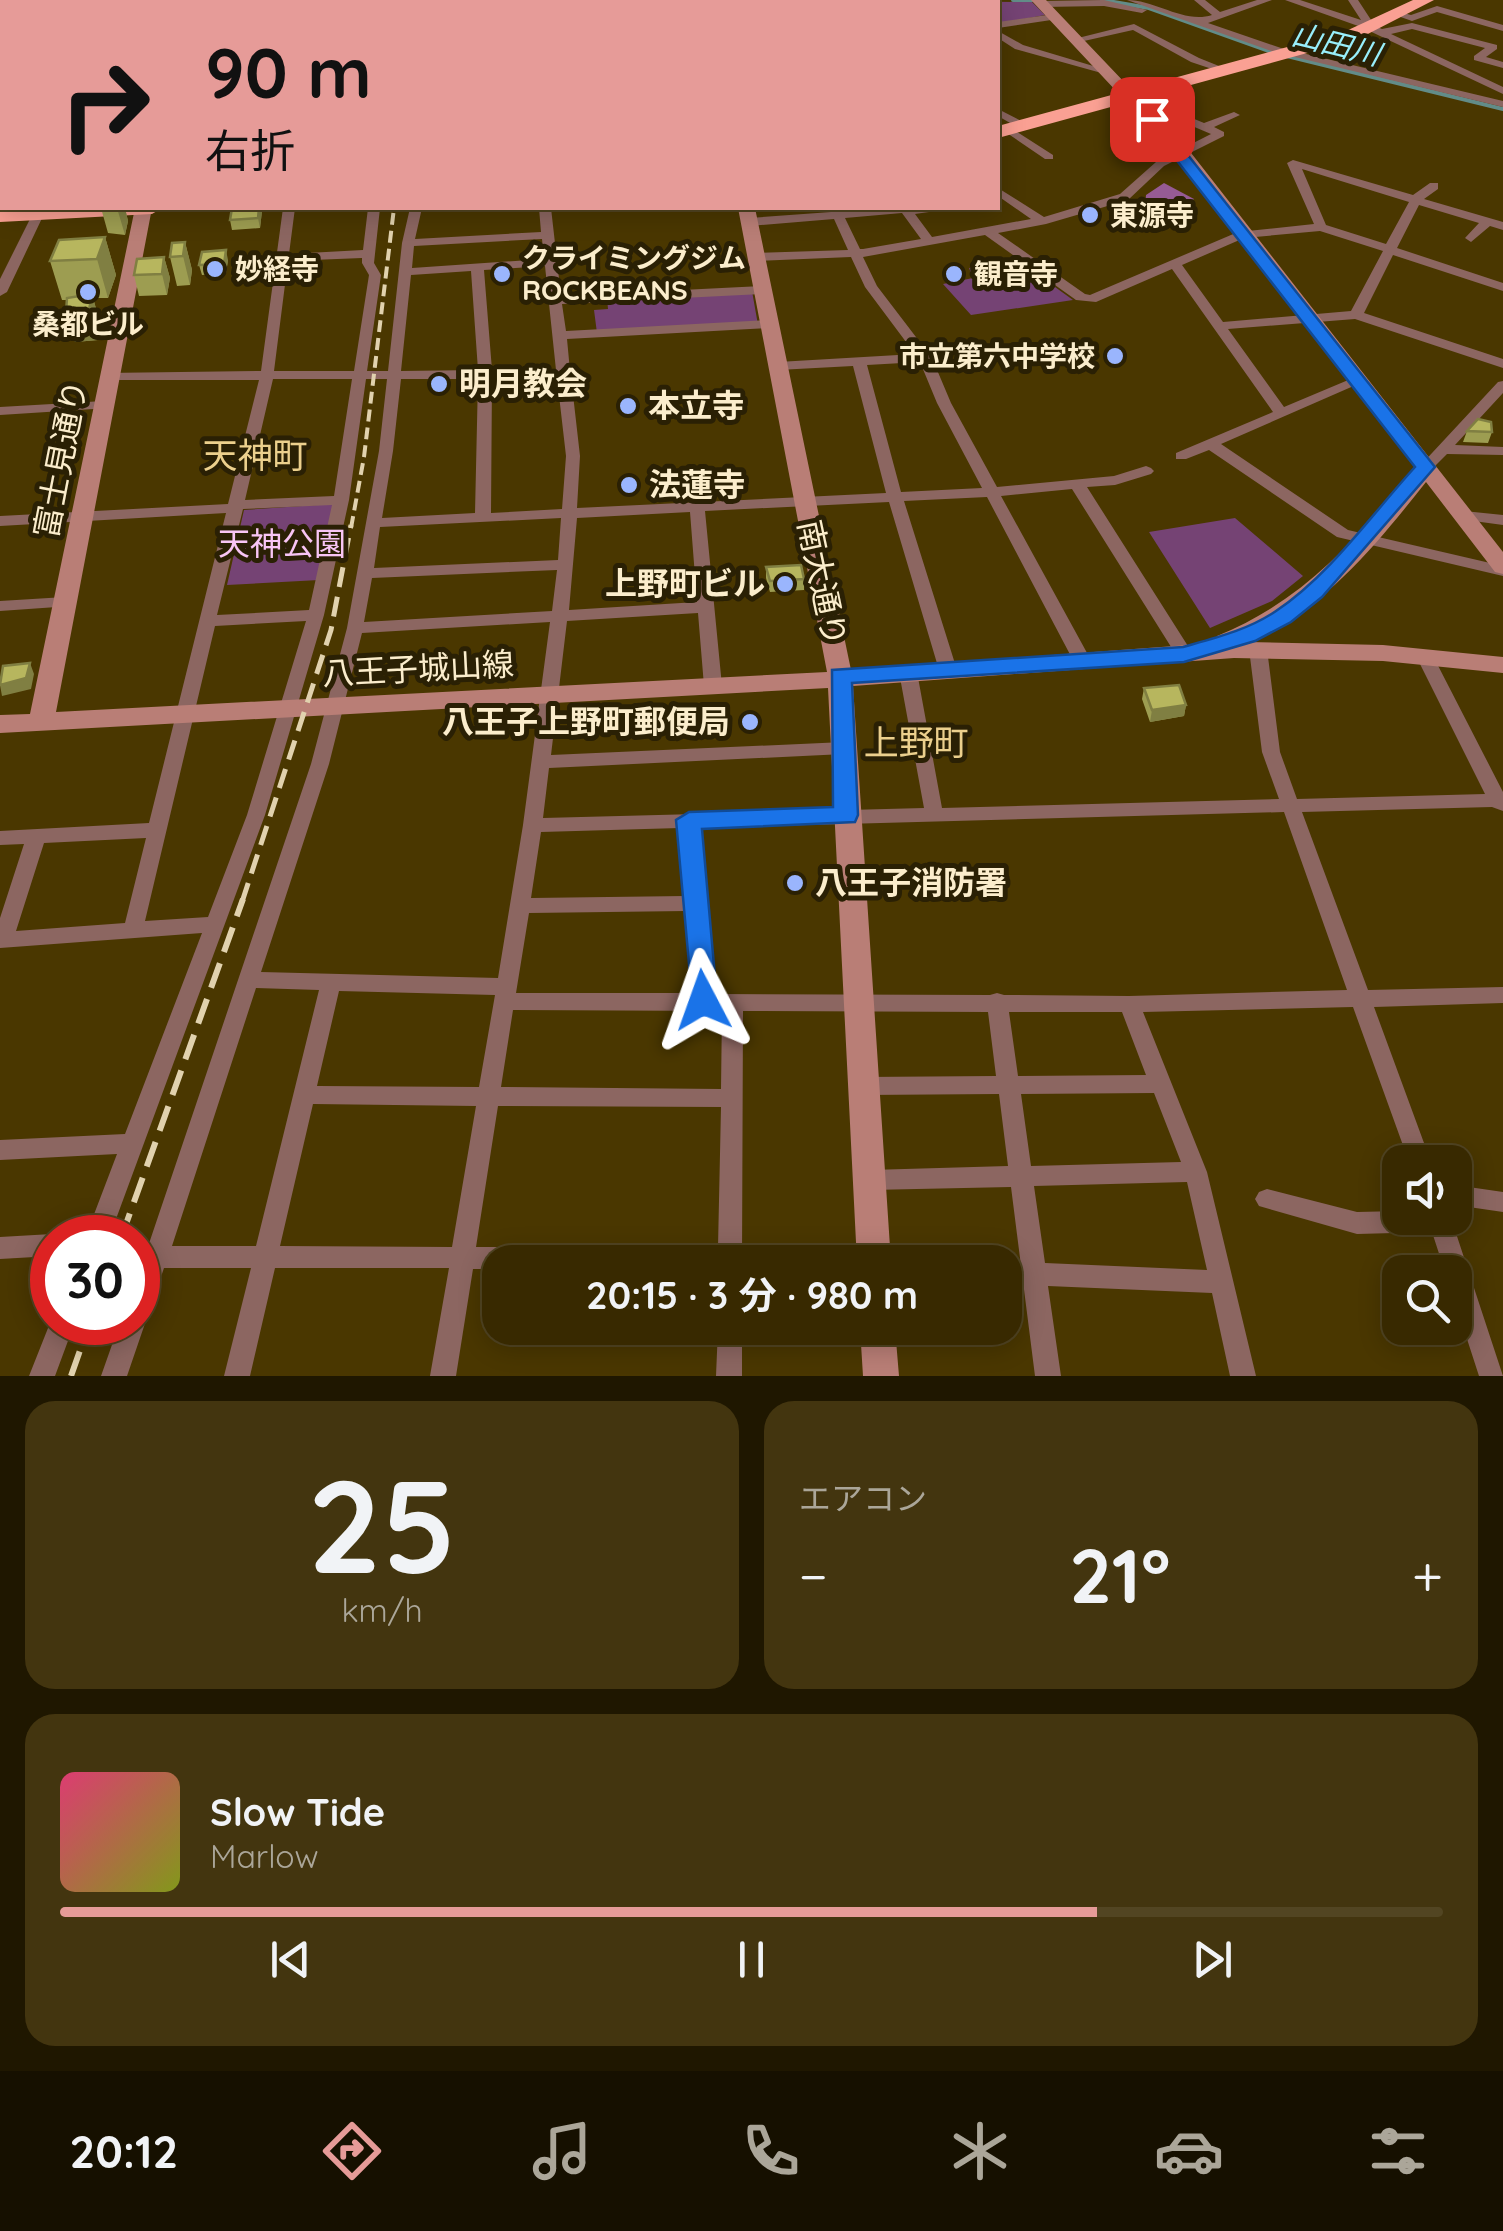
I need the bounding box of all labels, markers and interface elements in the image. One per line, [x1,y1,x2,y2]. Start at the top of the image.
water label: 山田川 [1288,15,1387,74]
text: 90 m [205,28,372,116]
icon: right [40,40,170,170]
pin [1110,77,1195,162]
icon: arrive [1125,92,1180,147]
text: 右折 [205,122,295,178]
place label: 東源寺 [1110,197,1194,232]
marker: 東源寺 [1079,204,1101,226]
place label: クライミングジム ROCKBEANS [522,240,746,307]
place label: 妙経寺 [235,251,319,286]
place label: 観音寺 [974,256,1058,291]
marker: 妙経寺 [204,258,226,280]
marker: クライミングジム ROCKBEANS [491,263,513,285]
marker: 観音寺 [943,263,965,285]
marker: 桑都ビル [77,281,99,303]
place label: 桑都ビル [32,306,144,341]
place label: 市立第六中学校 [899,338,1095,373]
marker: 市立第六中学校 [1104,345,1126,367]
place label: 明月教会 [459,363,587,403]
marker: 明月教会 [428,373,450,395]
street label: 富士見通り [25,376,95,541]
place label: 本立寺 [648,385,744,425]
marker: 本立寺 [617,395,639,417]
district label: 天神町 [202,433,308,477]
place label: 法蓮寺 [649,464,745,504]
marker: 法蓮寺 [618,474,640,496]
street label: 南大通り [790,516,856,650]
park label: 天神公園 [218,523,346,563]
place label: 上野町ビル [605,563,765,603]
marker: 上野町ビル [774,573,796,595]
street label: 八王子城山線 [321,643,515,693]
place label: 八王子上野町郵便局 [442,701,730,741]
marker: 八王子上野町郵便局 [739,711,761,733]
district label: 上野町 [863,720,969,764]
place label: 八王子消防署 [815,862,1007,902]
marker: 八王子消防署 [784,872,806,894]
position arrow [651,948,755,1052]
map controls [1382,1145,1472,1345]
button: sound [1382,1145,1472,1235]
speed limit sign: 30 [30,1215,160,1345]
button: search [1382,1255,1472,1345]
text: 20:15 · 3 分 · 980 m [586,1271,918,1319]
text: 25 [308,1443,456,1606]
text: エアコン [799,1478,927,1518]
text: 21° [1069,1528,1170,1622]
text: − [799,1541,828,1610]
text: + [1412,1541,1443,1610]
text: km/h [341,1590,423,1630]
text: Slow Tide [210,1788,385,1836]
text: Marlow [210,1836,319,1876]
icon: previous [263,1932,318,1987]
icon: pause [724,1932,779,1987]
icon: next [1185,1932,1240,1987]
icon: directions [317,2116,387,2186]
icon: music [527,2116,597,2186]
icon: phone [736,2116,806,2186]
icon: climate [945,2116,1015,2186]
icon: car [1154,2116,1224,2186]
icon: filters [1363,2116,1433,2186]
text: 20:12 [70,2123,178,2179]

